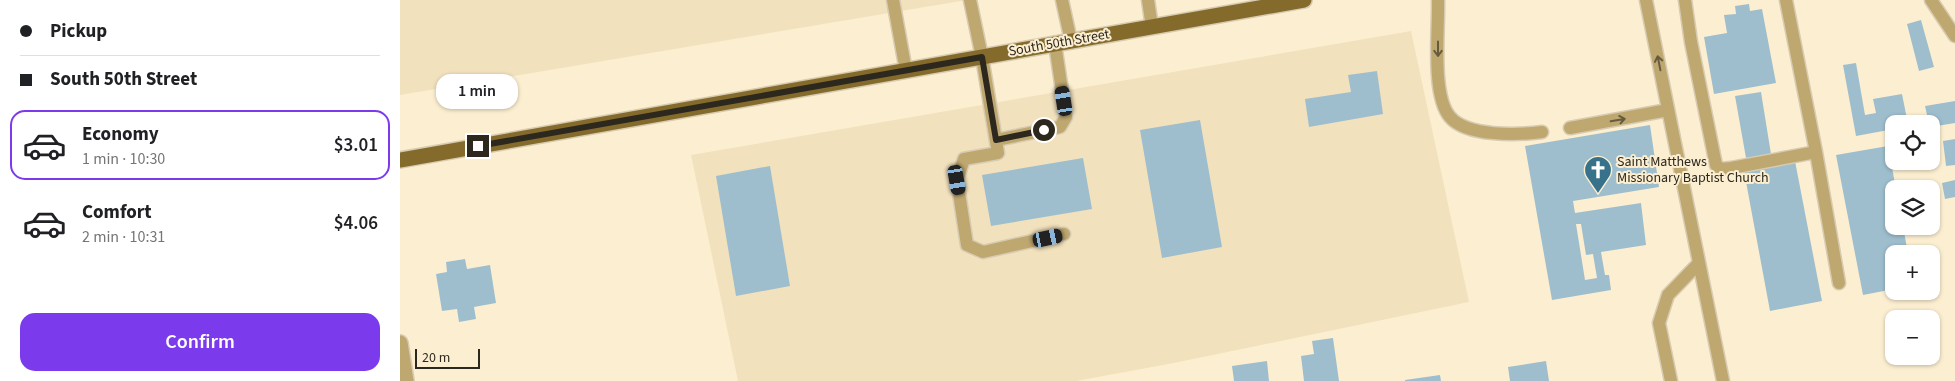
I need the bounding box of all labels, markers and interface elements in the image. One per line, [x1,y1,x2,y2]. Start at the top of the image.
text: Pickup [50,18,107,45]
street label: South 50th Street [1007,24,1111,62]
one-way arrow [1433,40,1443,56]
one-way arrow [1653,55,1663,71]
text: South 50th Street [50,66,197,93]
callout: 1 min [437,74,519,108]
text: 1 min [458,80,496,102]
car [1054,85,1073,117]
one-way arrow [1609,114,1625,124]
map controls [1885,115,1940,365]
button: locate [1885,115,1940,170]
route start [1033,119,1055,141]
text: Economy [82,121,159,148]
icon: car [22,123,67,168]
text: $3.01 [334,132,378,159]
route end [467,135,489,157]
text: 1 min · 10:30 [82,148,165,170]
place label: Saint Matthews Missionary Baptist Church [1617,152,1769,188]
church icon: Saint Matthews Missionary Baptist Church [1583,155,1613,194]
car [947,164,966,196]
button: layers [1885,180,1940,235]
text: Comfort [82,199,152,226]
icon: car [22,201,67,246]
text: $4.06 [334,210,378,237]
text: 2 min · 10:31 [82,226,165,248]
car [1031,228,1064,248]
button: + [1885,245,1940,300]
button: − [1885,310,1940,365]
button: Confirm [20,313,380,371]
scale bar [415,346,480,369]
text: 20 m [422,348,450,368]

